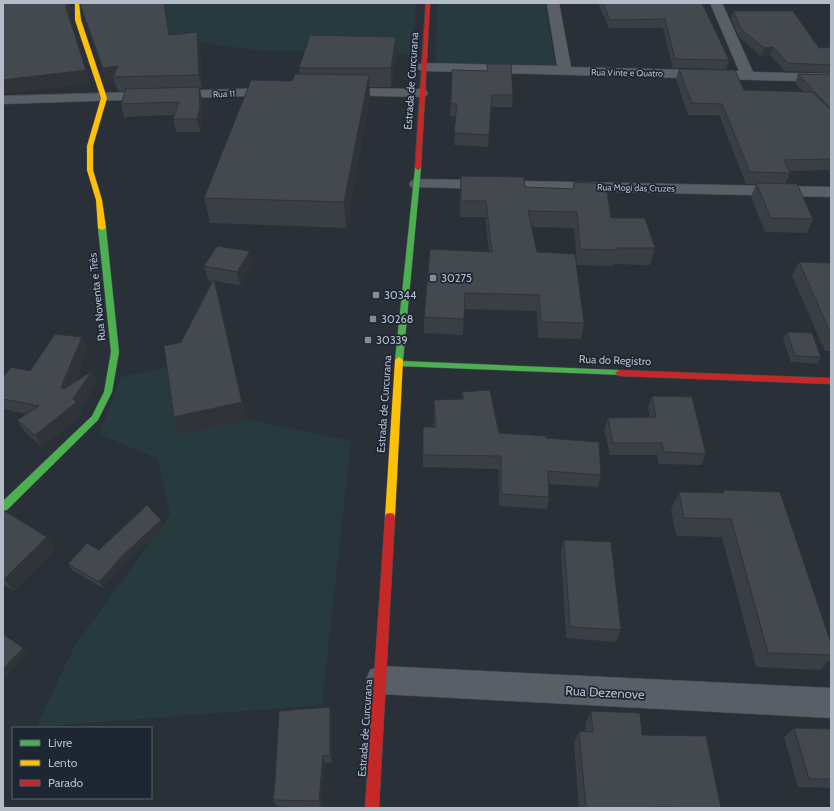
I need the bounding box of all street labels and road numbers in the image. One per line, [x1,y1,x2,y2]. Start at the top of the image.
street label: Estrada de Curcurana [401,31,421,130]
street label: Rua Vinte e Quatro [591,66,663,79]
street label: Rua 11 [213,88,235,99]
street label: Rua Mogi das Cruzes [597,181,675,194]
street label: Rua Noventa e Três [85,252,109,342]
street label: Rua do Registro [579,352,651,368]
street label: Estrada de Curcurana [374,354,394,453]
street label: Estrada de Curcurana [355,678,375,777]
street label: Rua Dezenove [565,682,645,702]

